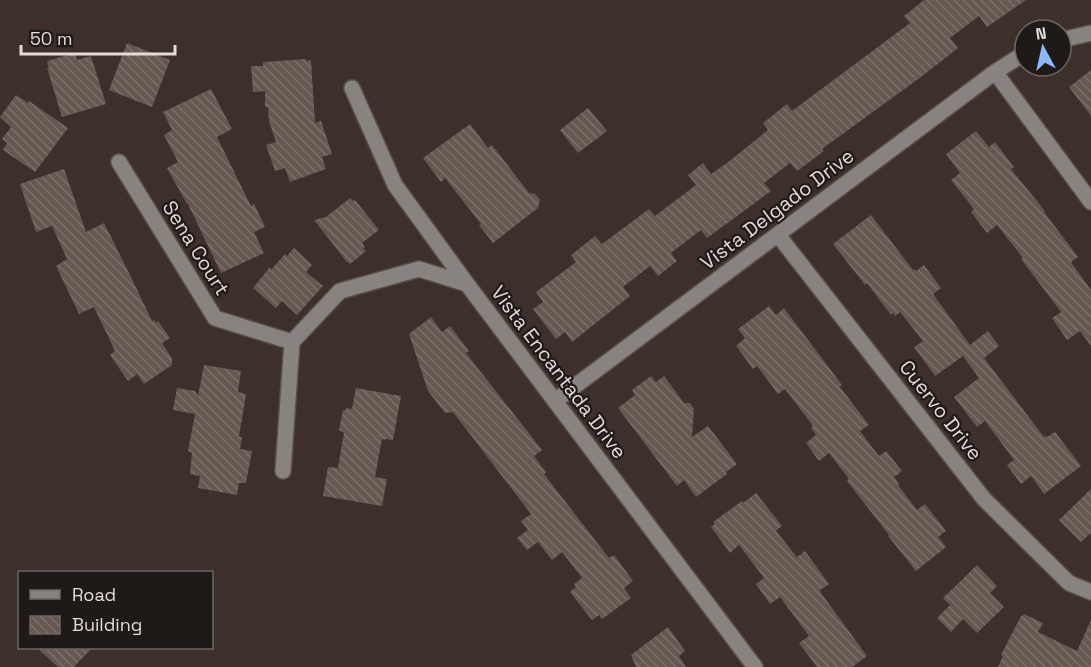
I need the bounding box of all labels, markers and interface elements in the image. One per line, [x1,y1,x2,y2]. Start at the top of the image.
scale bar [21,18,176,56]
north arrow [1013,18,1073,78]
text: N [1034,22,1048,45]
text: 50 m [30,27,72,50]
street label: Vista Delgado Drive [695,143,859,275]
street label: Sena Court [157,196,235,300]
street label: Vista Encantada Drive [485,280,633,464]
street label: Cuervo Drive [894,355,988,465]
legend [18,571,213,649]
text: Road [72,583,116,606]
text: Building [72,613,142,636]

